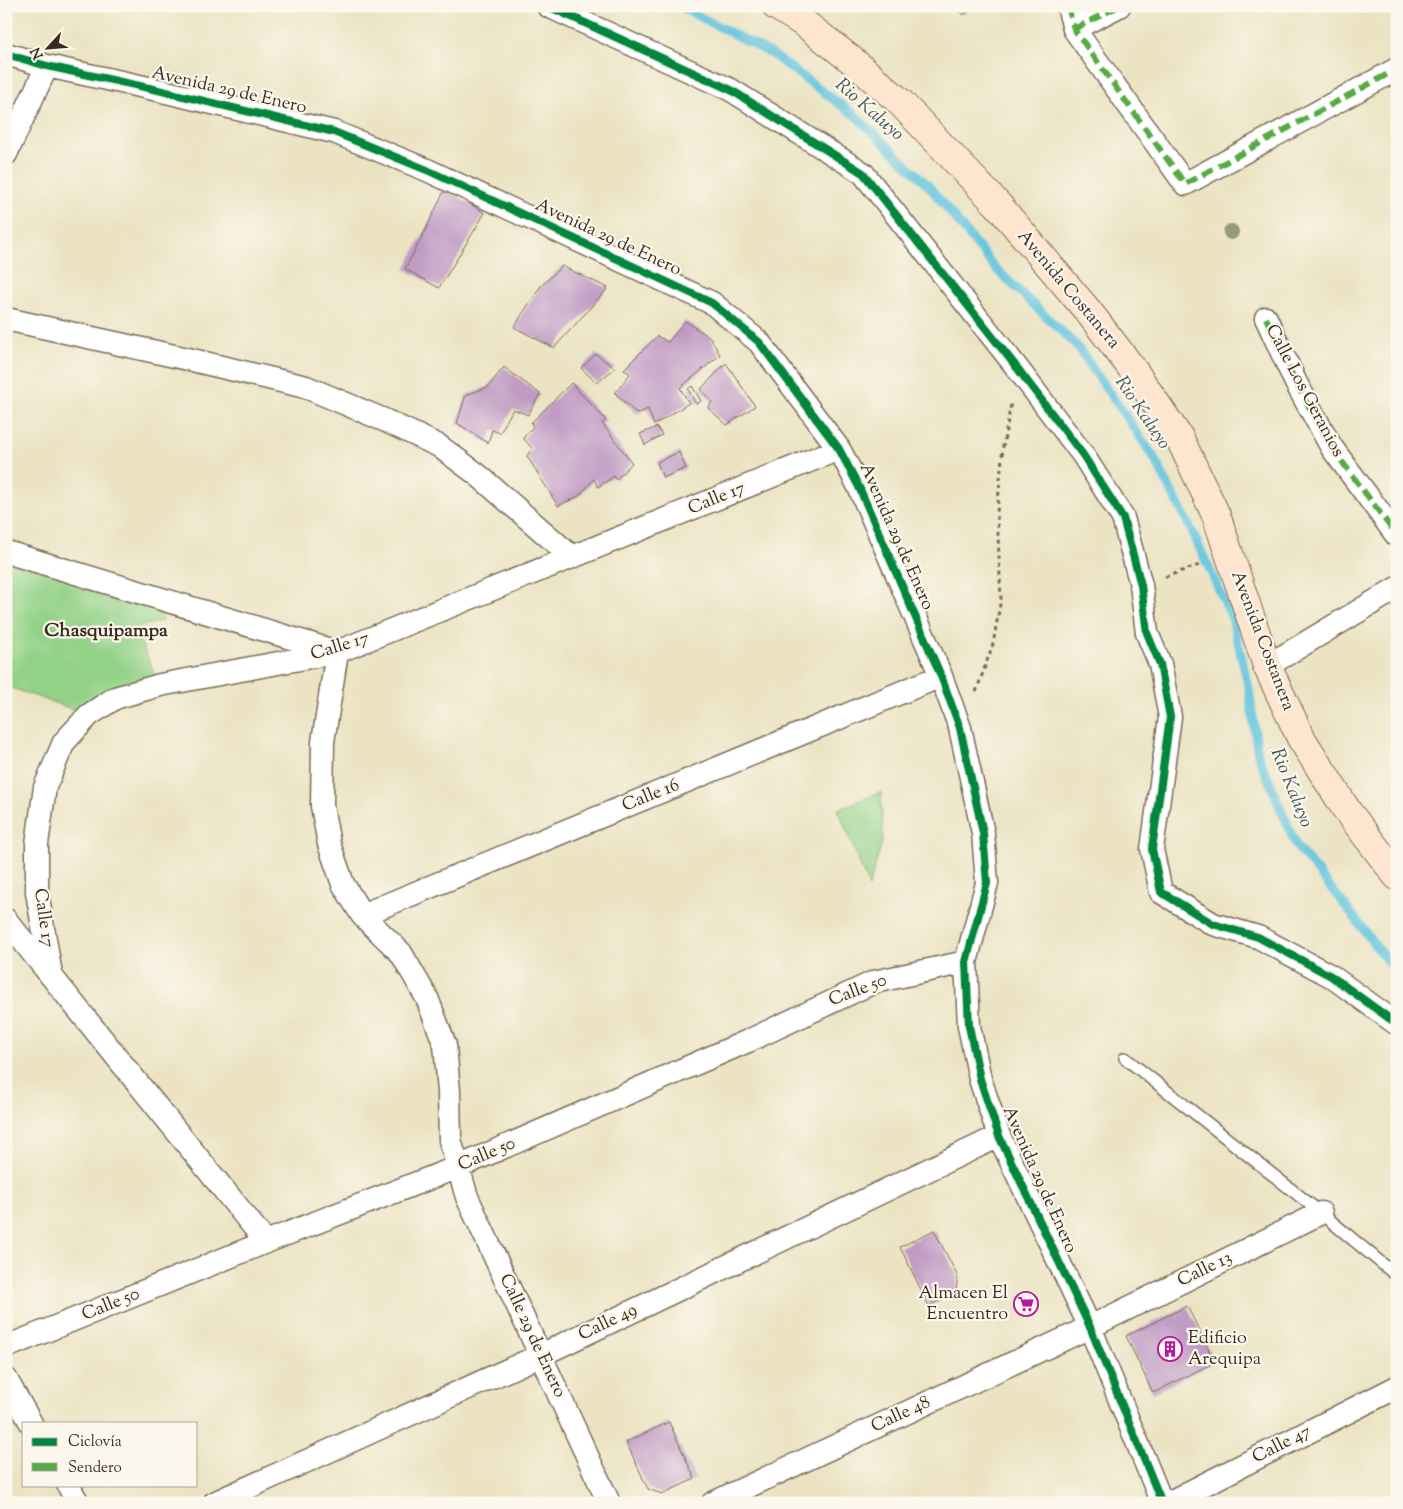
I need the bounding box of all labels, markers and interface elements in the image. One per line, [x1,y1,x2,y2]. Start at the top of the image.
north arrow [22,22,72,72]
text: N [27,43,50,62]
street label: Avenida 29 de Enero [149,61,309,122]
water label: Rio Kaluyo [829,72,909,148]
street label: Avenida 29 de Enero [531,193,685,283]
street label: Avenida Costanera [1010,225,1126,355]
street label: Calle Los Geranios [1258,320,1350,462]
water label: Rio Kaluyo [1107,371,1177,455]
street label: Avenida 29 de Enero [852,459,940,615]
street label: Calle 17 [684,476,750,522]
street label: Avenida Costanera [1223,567,1301,715]
district label: Chasquipampa [44,618,168,645]
street label: Calle 17 [308,626,372,668]
water label: Rio Kaluyo [1263,744,1319,832]
street label: Calle 16 [618,773,684,819]
street label: Calle 17 [26,887,60,949]
street label: Calle 50 [825,968,891,1014]
street label: Avenida 29 de Enero [995,1102,1083,1258]
street label: Calle 50 [454,1131,520,1179]
street label: Calle 13 [1173,1246,1237,1294]
street label: Calle 29 de Enero [492,1270,572,1402]
place label: Almacen El Encuentro [919,1281,1008,1328]
street label: Calle 50 [78,1282,144,1328]
supermarket icon: Almacen El Encuentro [1013,1291,1039,1317]
street label: Calle 49 [574,1298,642,1348]
place label: Edificio Arequipa [1188,1326,1261,1373]
building icon: Edificio Arequipa [1157,1336,1183,1362]
street label: Calle 48 [867,1390,935,1440]
street label: Calle 47 [1248,1419,1316,1471]
legend [22,1422,198,1486]
text: Ciclovía [68,1432,122,1453]
text: Sendero [68,1458,122,1479]

